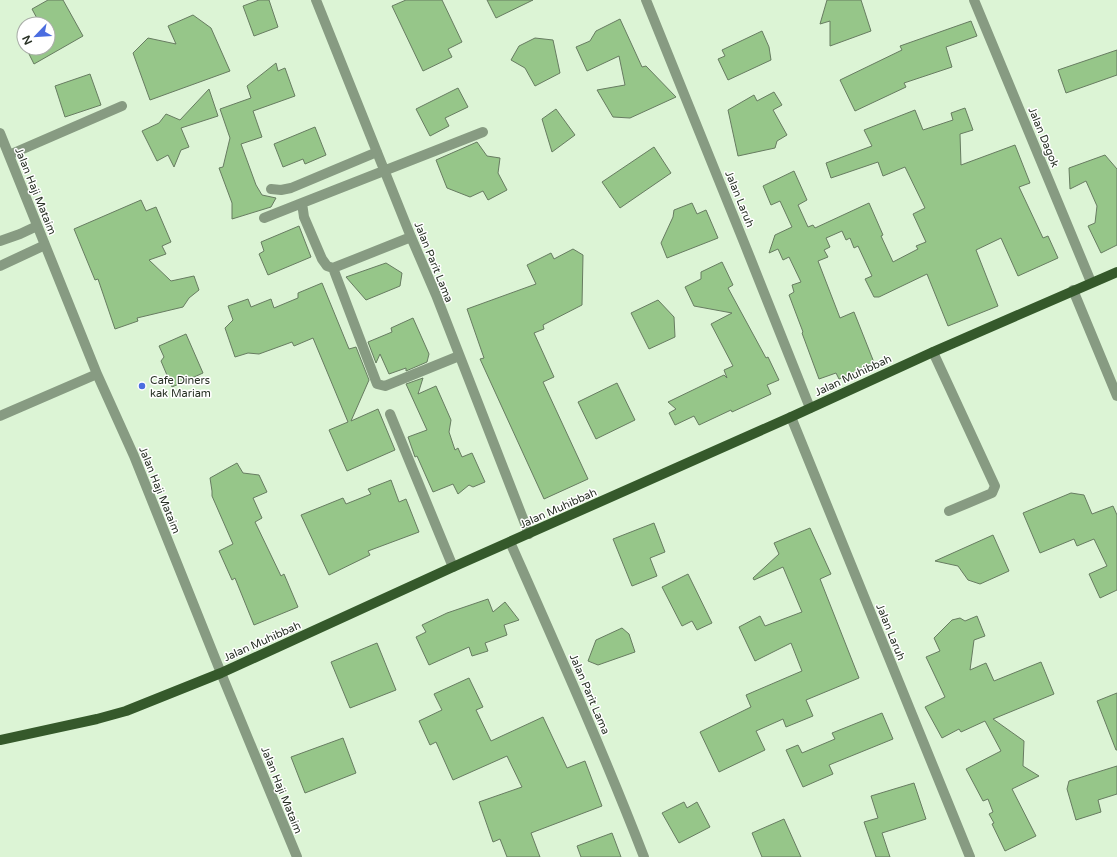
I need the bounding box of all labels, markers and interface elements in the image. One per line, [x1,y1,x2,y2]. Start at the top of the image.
north arrow [16,16,56,56]
text: N [20,33,35,47]
street label: Jalan Dagok [1026,105,1062,169]
street label: Jalan Haji Mataim [12,146,59,237]
street label: Jalan Laruh [722,169,757,229]
street label: Jalan Parit Lama [411,220,456,304]
street label: Jalan Muhibbah [813,352,894,399]
place label: Cafe Diners kak Mariam [150,374,211,400]
marker: Cafe Diners kak Mariam [137,381,147,391]
street label: Jalan Haji Mataim [136,445,183,536]
street label: Jalan Muhibbah [518,486,599,531]
street label: Jalan Laruh [873,602,908,662]
street label: Jalan Muhibbah [222,619,303,664]
street label: Jalan Parit Lama [567,652,612,736]
street label: Jalan Haji Mataim [258,745,305,836]

